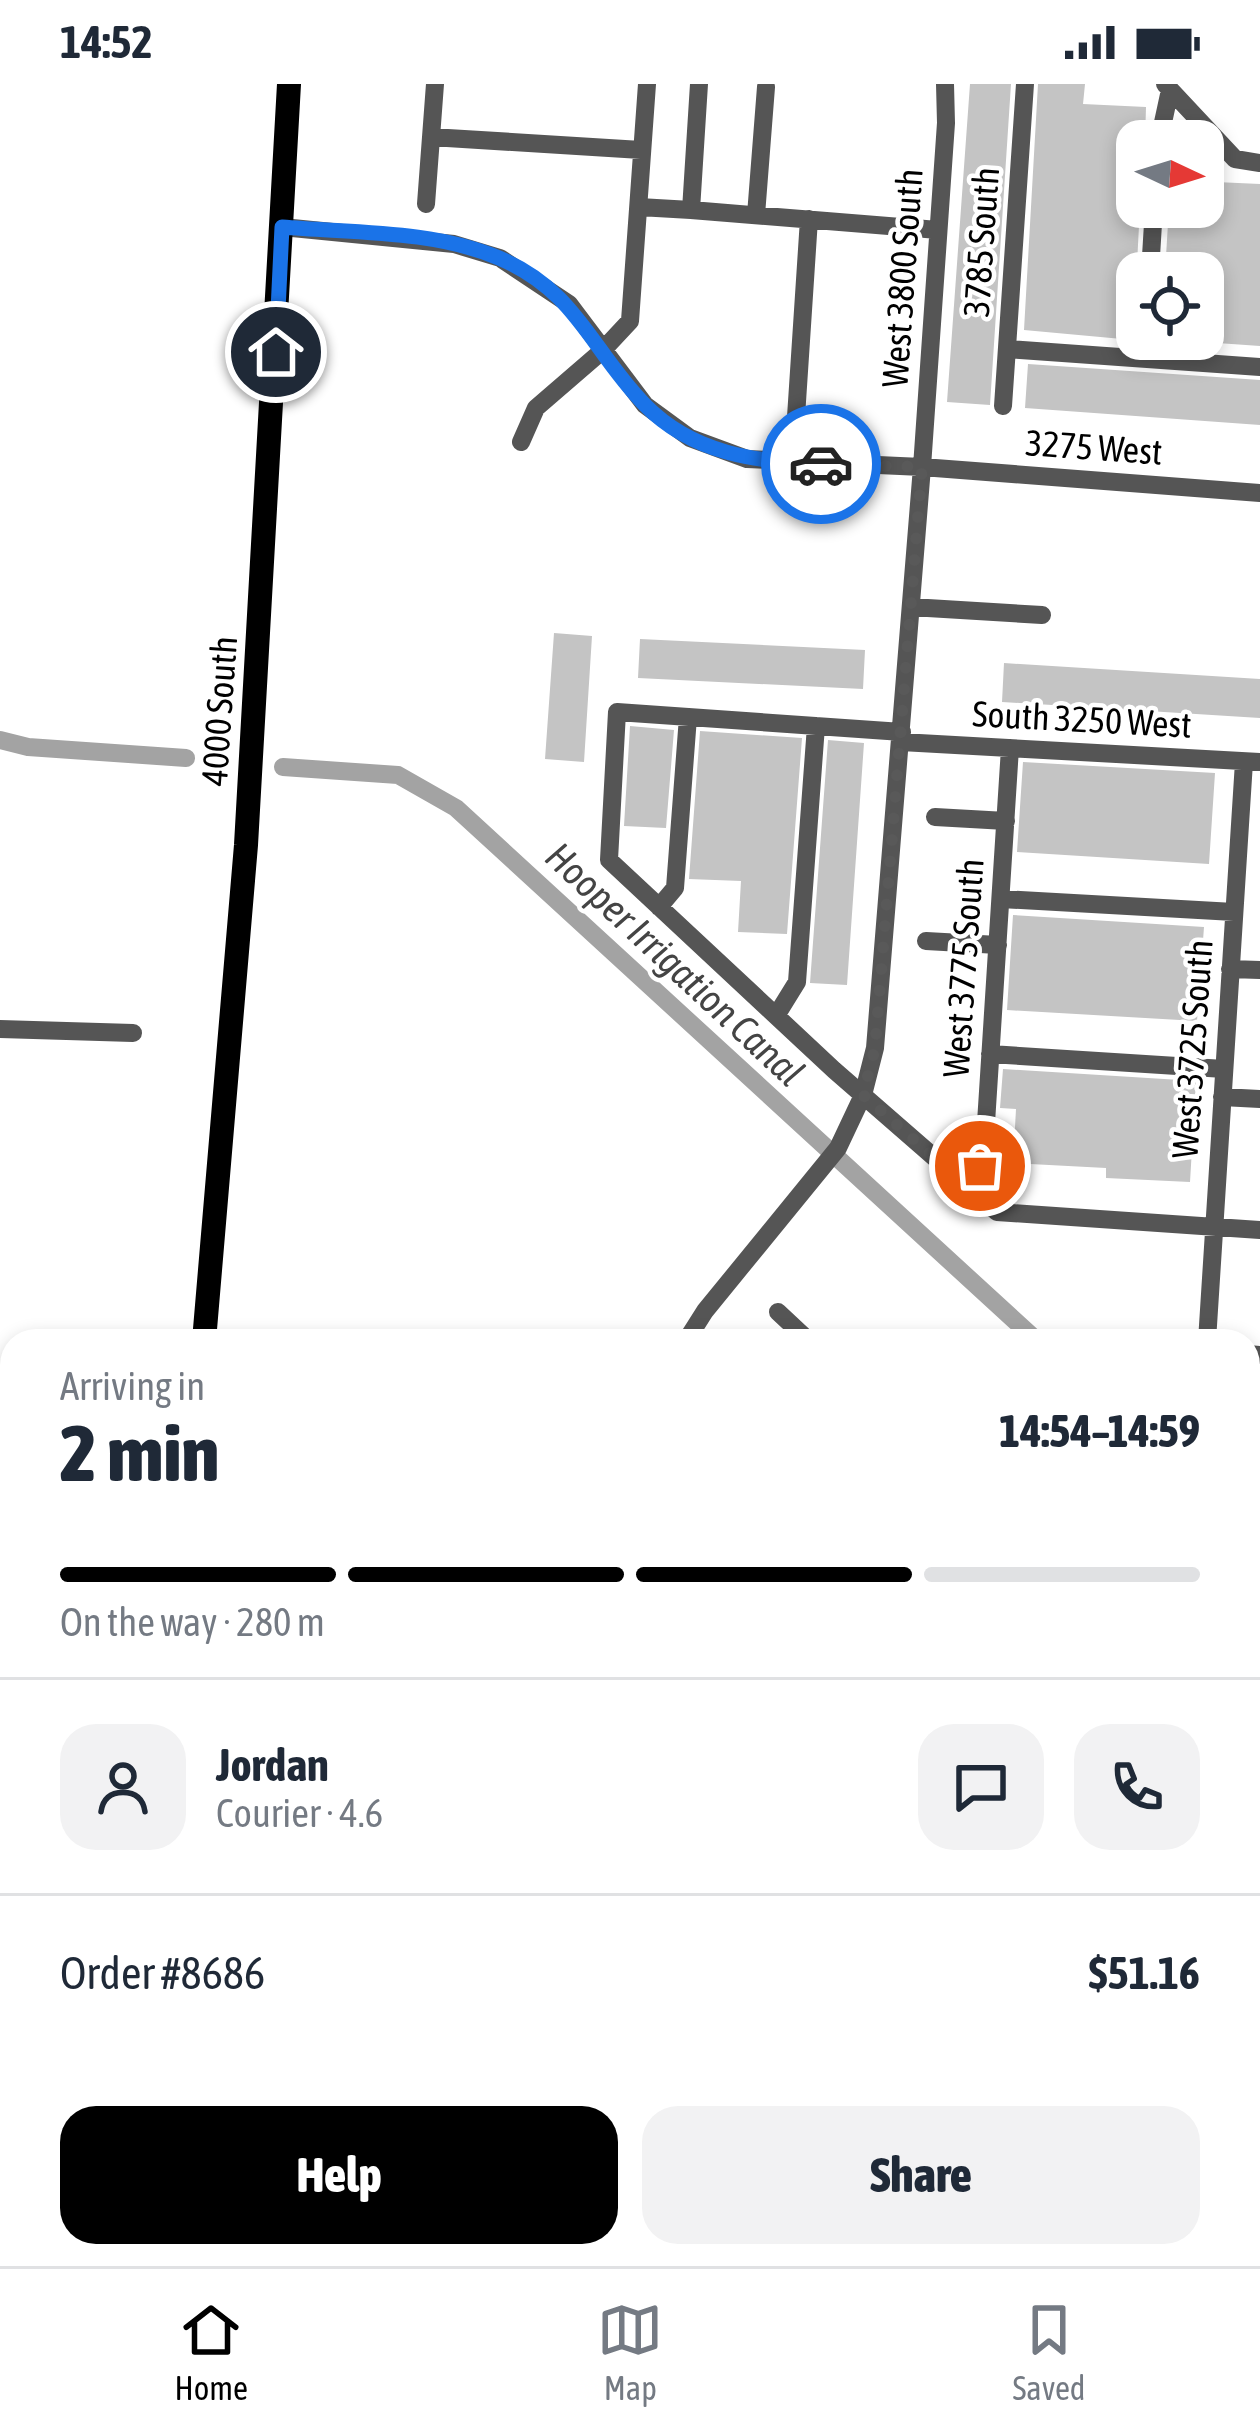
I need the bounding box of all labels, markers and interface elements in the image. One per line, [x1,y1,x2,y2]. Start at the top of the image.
text: 14:52 [60,16,153,68]
north arrow [1116,120,1224,228]
map controls [1116,120,1224,360]
street label: 3785 South [955,166,1007,318]
street label: West 3800 South [873,167,931,389]
button: locate [1116,252,1224,360]
pin [225,301,327,403]
icon: home [243,319,309,385]
courier [761,404,881,524]
street label: 3275 West [1024,421,1164,473]
icon: car [788,431,854,497]
street label: 4000 South [193,635,245,787]
street label: South 3250 West [971,692,1193,746]
water label: Hooper Irrigation Canal [537,833,813,1095]
street label: West 3775 South [934,857,992,1079]
street label: West 3725 South [1163,938,1221,1160]
pin [929,1115,1031,1217]
icon: bag [947,1133,1013,1199]
text: Arriving in [60,1364,205,1408]
text: 14:54–14:59 [999,1405,1200,1457]
text: 2 min [60,1408,219,1498]
text: On the way · 280 m [60,1600,325,1644]
button: person [60,1724,186,1850]
button: chat [918,1724,1044,1850]
button: phone [1074,1724,1200,1850]
text: Jordan [216,1739,329,1791]
text: Courier · 4.6 [216,1791,383,1835]
text: Order #8686 [60,1947,265,1999]
text: $51.16 [1088,1947,1200,1999]
button: Help [60,2106,618,2244]
button: Share [642,2106,1200,2244]
tab: Home [175,2297,248,2407]
tab: Map [597,2297,663,2407]
tab: Saved [1012,2297,1085,2407]

